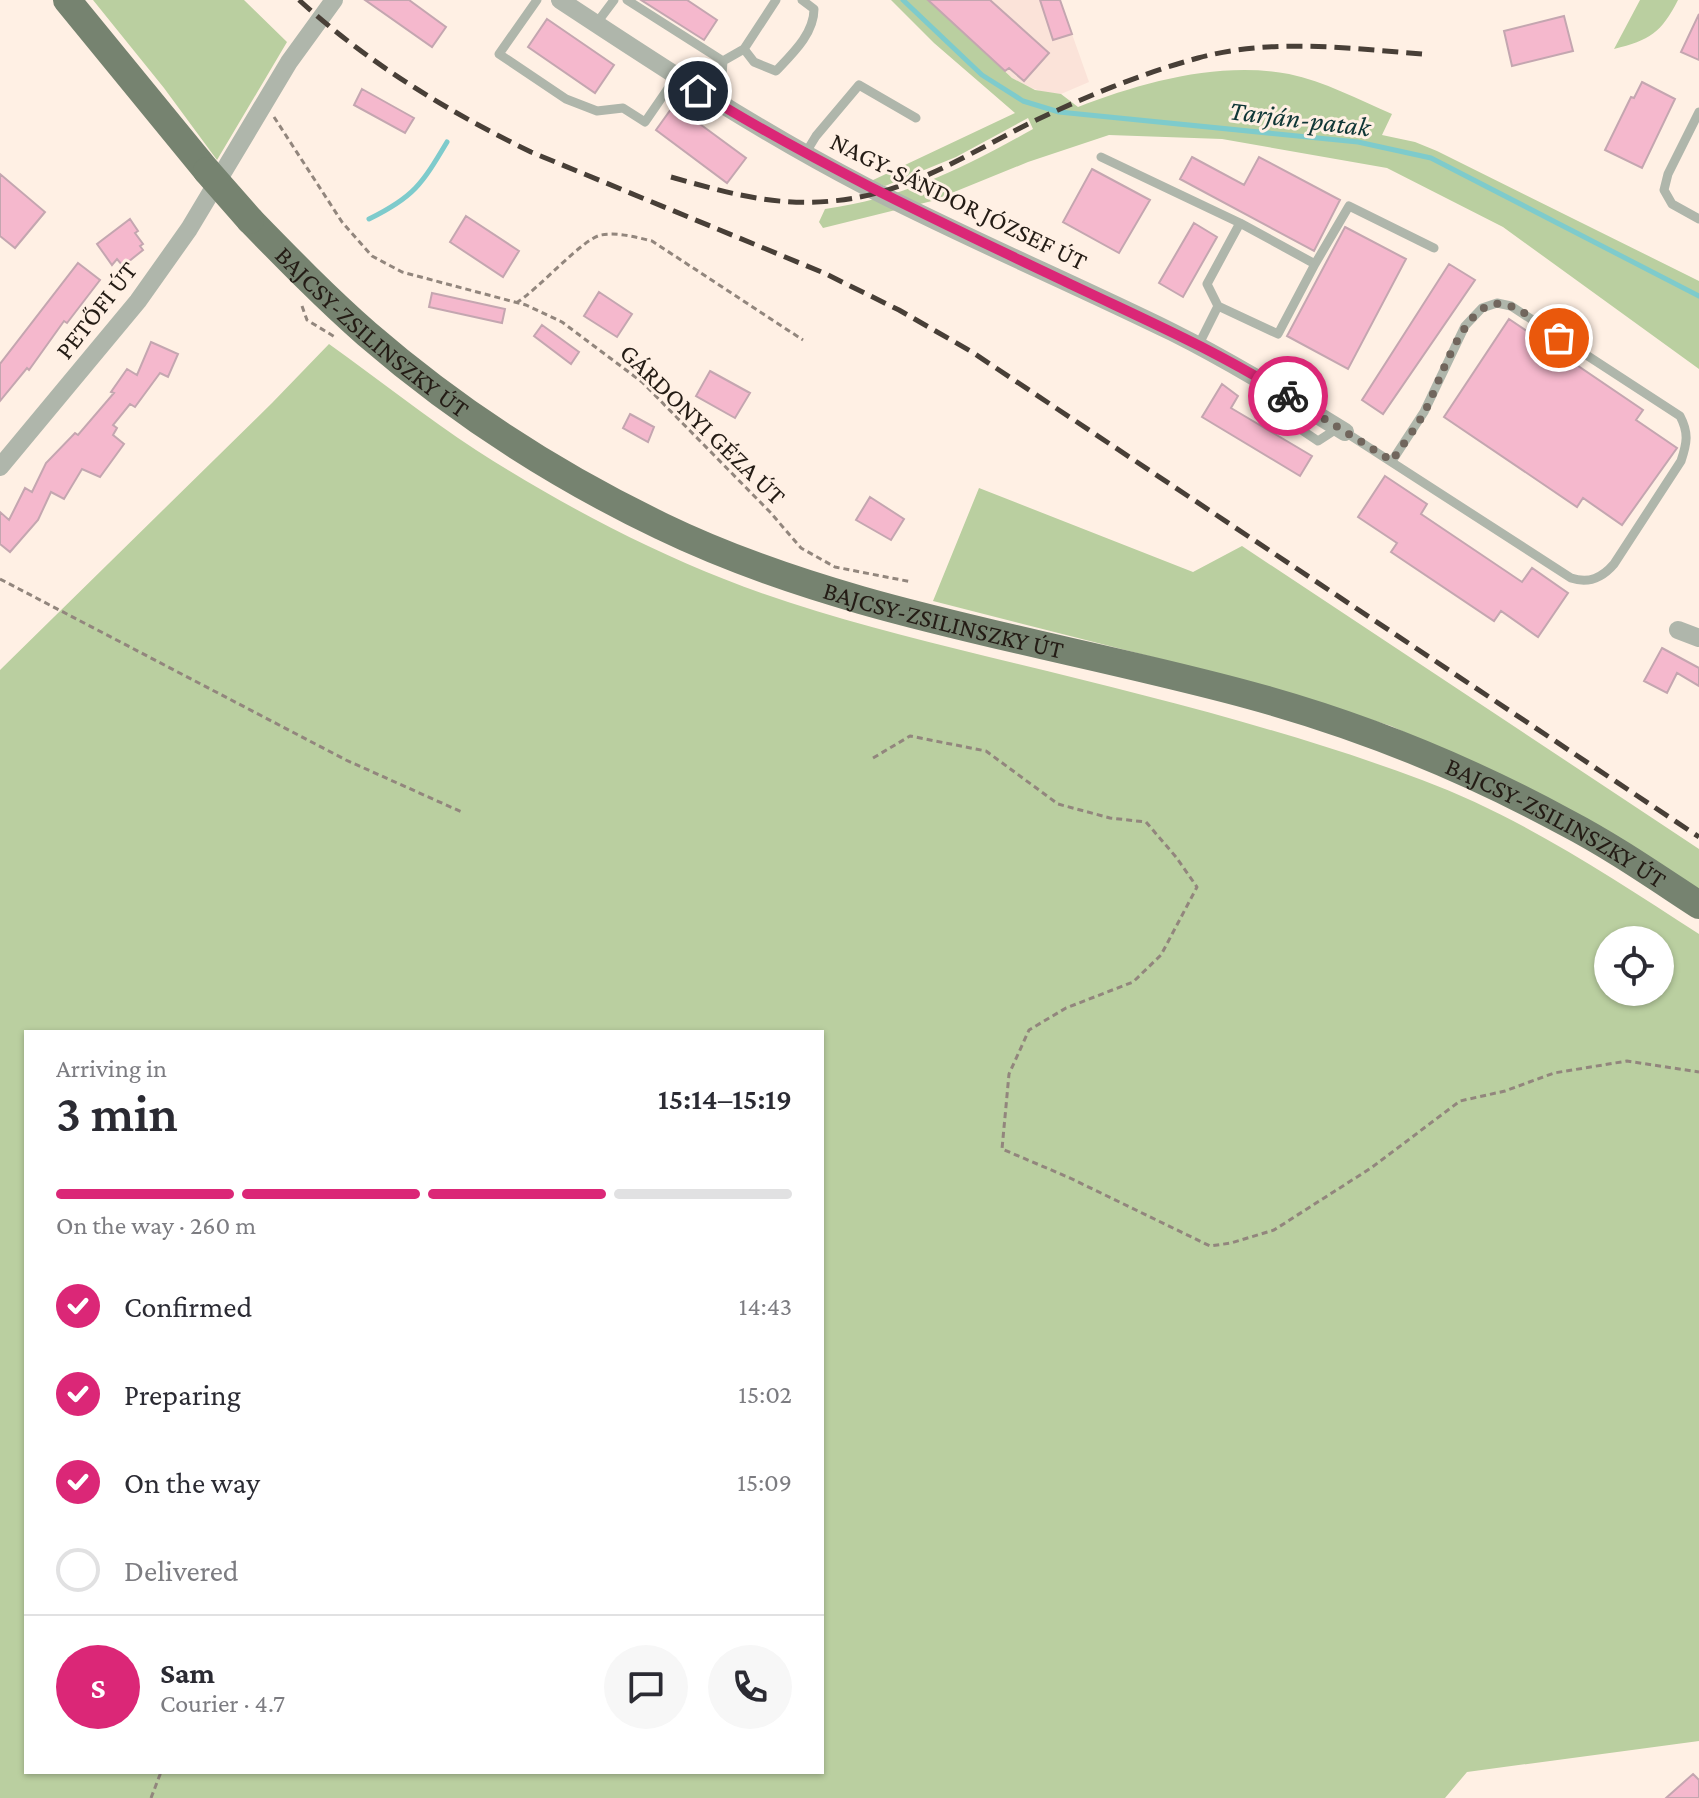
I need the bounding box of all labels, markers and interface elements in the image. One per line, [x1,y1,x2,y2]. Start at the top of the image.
pin [664,57,732,125]
icon: home [676,69,720,113]
water label: Tarján-patak [1228,94,1374,144]
street label: NAGY-SÁNDOR JÓZSEF ÚT [826,127,1092,276]
street label: BAJCSY-ZSILINSZKY ÚT [269,241,474,424]
street label: PETŐFI ÚT [50,256,143,365]
pin [1525,304,1593,372]
icon: bag [1537,316,1581,360]
street label: GÁRDONYI GÉZA ÚT [614,338,791,511]
courier [1248,356,1328,436]
icon: bike [1266,374,1310,418]
street label: BAJCSY-ZSILINSZKY ÚT [820,576,1066,665]
street label: BAJCSY-ZSILINSZKY ÚT [1441,752,1672,894]
map controls [1594,926,1674,1006]
button: locate [1594,926,1674,1006]
text: Arriving in [56,1054,167,1083]
text: 15:14–15:19 [658,1082,792,1115]
text: 3 min [56,1084,178,1142]
text: On the way · 260 m [56,1211,256,1240]
icon: check [56,1284,100,1328]
text: Confirmed [124,1290,252,1323]
text: 14:43 [739,1292,792,1321]
icon: check [56,1372,100,1416]
text: Preparing [124,1378,241,1411]
text: 15:02 [738,1380,792,1409]
icon: check [56,1460,100,1504]
text: On the way [124,1466,260,1499]
text: 15:09 [737,1468,792,1497]
text: Delivered [124,1554,239,1587]
button: chat [604,1645,688,1729]
button: phone [708,1645,792,1729]
text: Sam [160,1656,215,1689]
text: S [91,1671,106,1704]
text: Courier · 4.7 [160,1689,285,1718]

